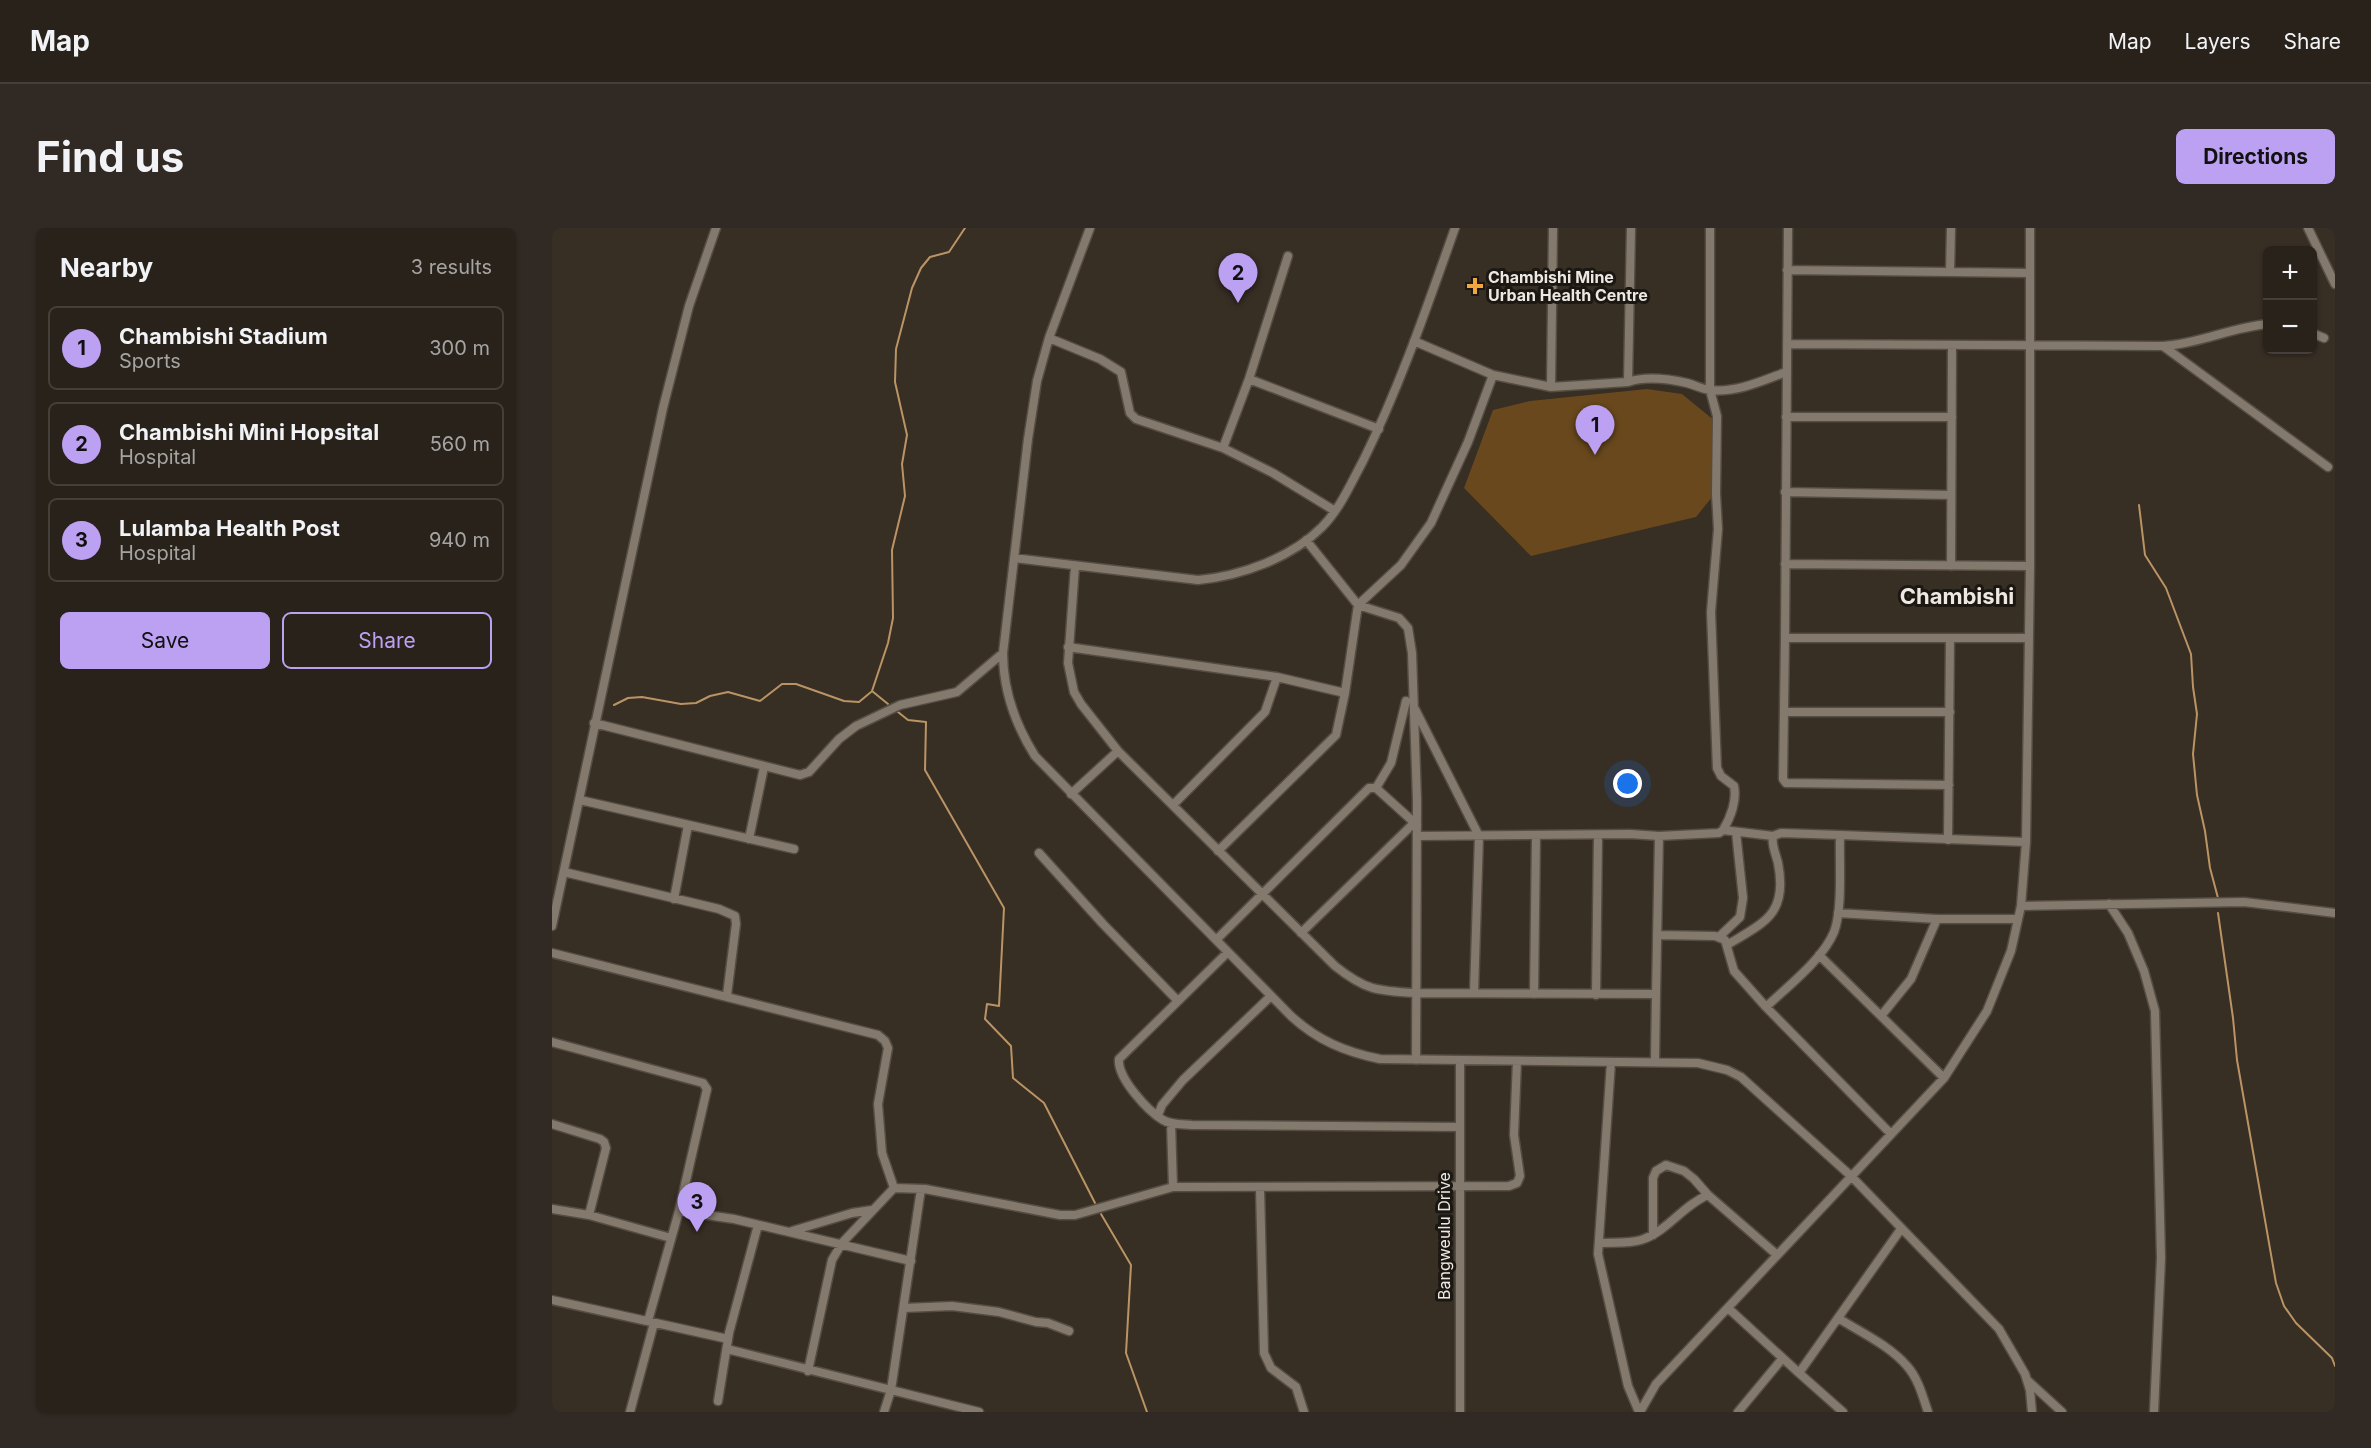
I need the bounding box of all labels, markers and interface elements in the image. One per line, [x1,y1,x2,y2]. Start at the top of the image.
text: Map [30,24,90,58]
text: Map [2108,29,2152,54]
text: Layers [2185,29,2251,54]
text: Share [2284,29,2341,54]
button: Directions [2176,129,2335,184]
text: Find us [36,131,184,182]
map controls [2263,246,2317,354]
button: + [2263,246,2317,300]
text: Nearby [60,252,153,283]
pin: 2 [1218,254,1258,303]
text: 3 results [411,255,492,279]
place label: Chambishi Mine Urban Health Centre [1488,267,1648,305]
marker: Chambishi Mine Urban Health Centre [1466,277,1484,295]
button: − [2263,300,2317,354]
text: Chambishi Stadium [119,323,328,349]
text: 1 [77,336,86,360]
text: 300 m [429,336,490,360]
text: Sports [119,349,181,373]
pin: 1 [1576,406,1614,455]
text: Chambishi Mini Hopsital [119,419,379,445]
text: 2 [75,432,88,456]
text: 560 m [430,432,490,456]
text: Hospital [119,445,196,469]
text: Lulamba Health Post [119,515,340,541]
text: 3 [75,528,88,552]
text: 940 m [429,528,490,552]
text: Hospital [119,541,196,565]
district label: Chambishi [1900,583,2014,609]
button: Save [60,612,270,669]
button: Share [282,612,492,669]
your location [1613,769,1642,798]
street label: Bangweulu Drive [1434,1172,1454,1300]
pin: 3 [678,1182,716,1232]

